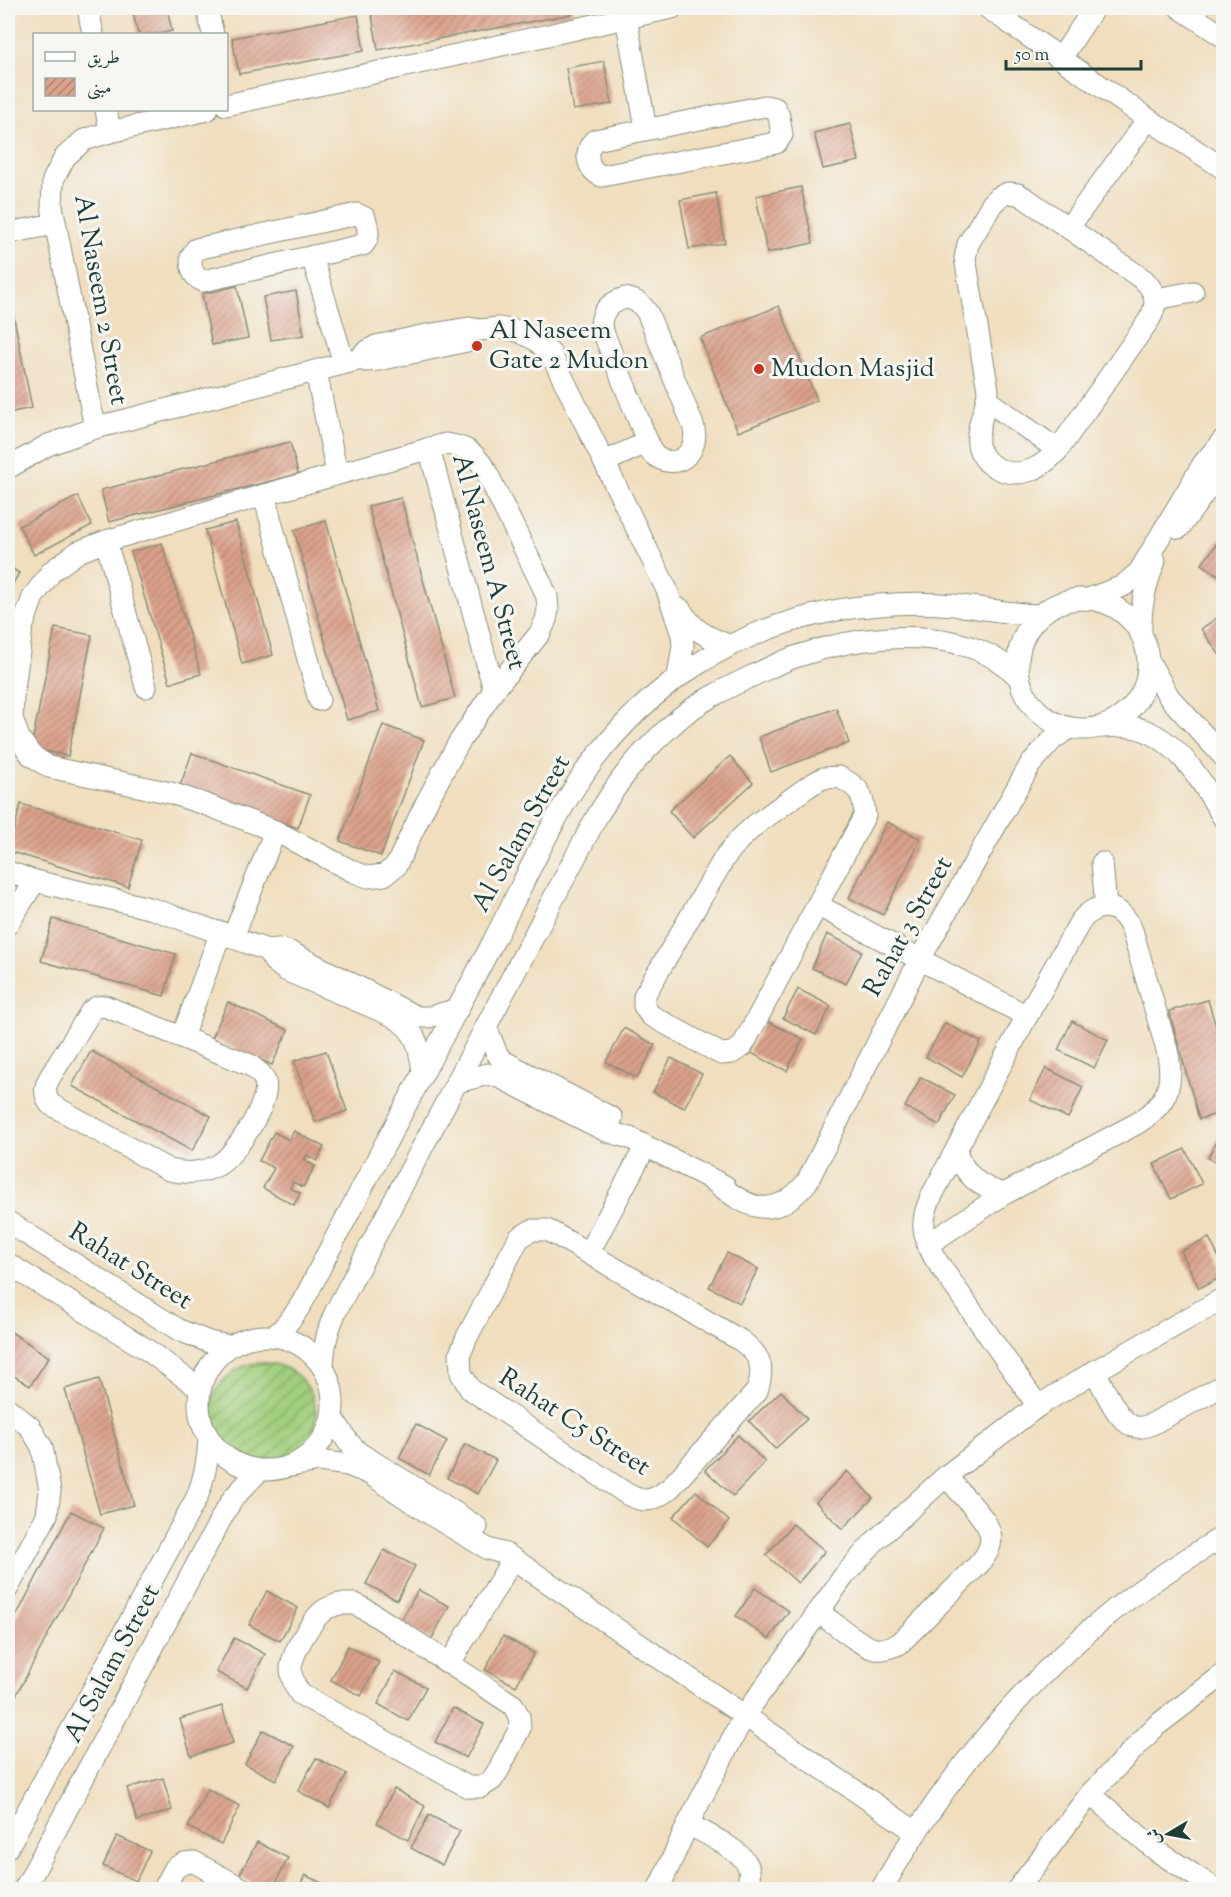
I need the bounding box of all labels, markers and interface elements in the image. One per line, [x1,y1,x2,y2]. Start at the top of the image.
legend [33,33,228,111]
scale bar [1006,33,1141,71]
text: 50 m [1014,43,1050,69]
text: طريق [87,46,120,72]
text: مبنى [87,76,112,102]
street label: Al Naseem 2 Street [63,192,137,408]
place label: Al Naseem Gate 2 Mudon [489,313,649,380]
marker: Al Naseem Gate 2 Mudon [470,339,484,353]
place label: Mudon Masjid [771,351,935,388]
marker: Mudon Masjid [752,362,766,376]
street label: Al Naseem A Street [441,450,535,674]
street label: Al Salam Street [463,749,581,919]
street label: Rahat 3 Street [855,850,963,1004]
street label: Rahat Street [61,1214,199,1320]
street label: Rahat C5 Street [491,1360,657,1486]
street label: Al Salam Street [56,1578,170,1750]
north arrow [1138,1804,1198,1864]
text: ش [1143,1826,1168,1846]

